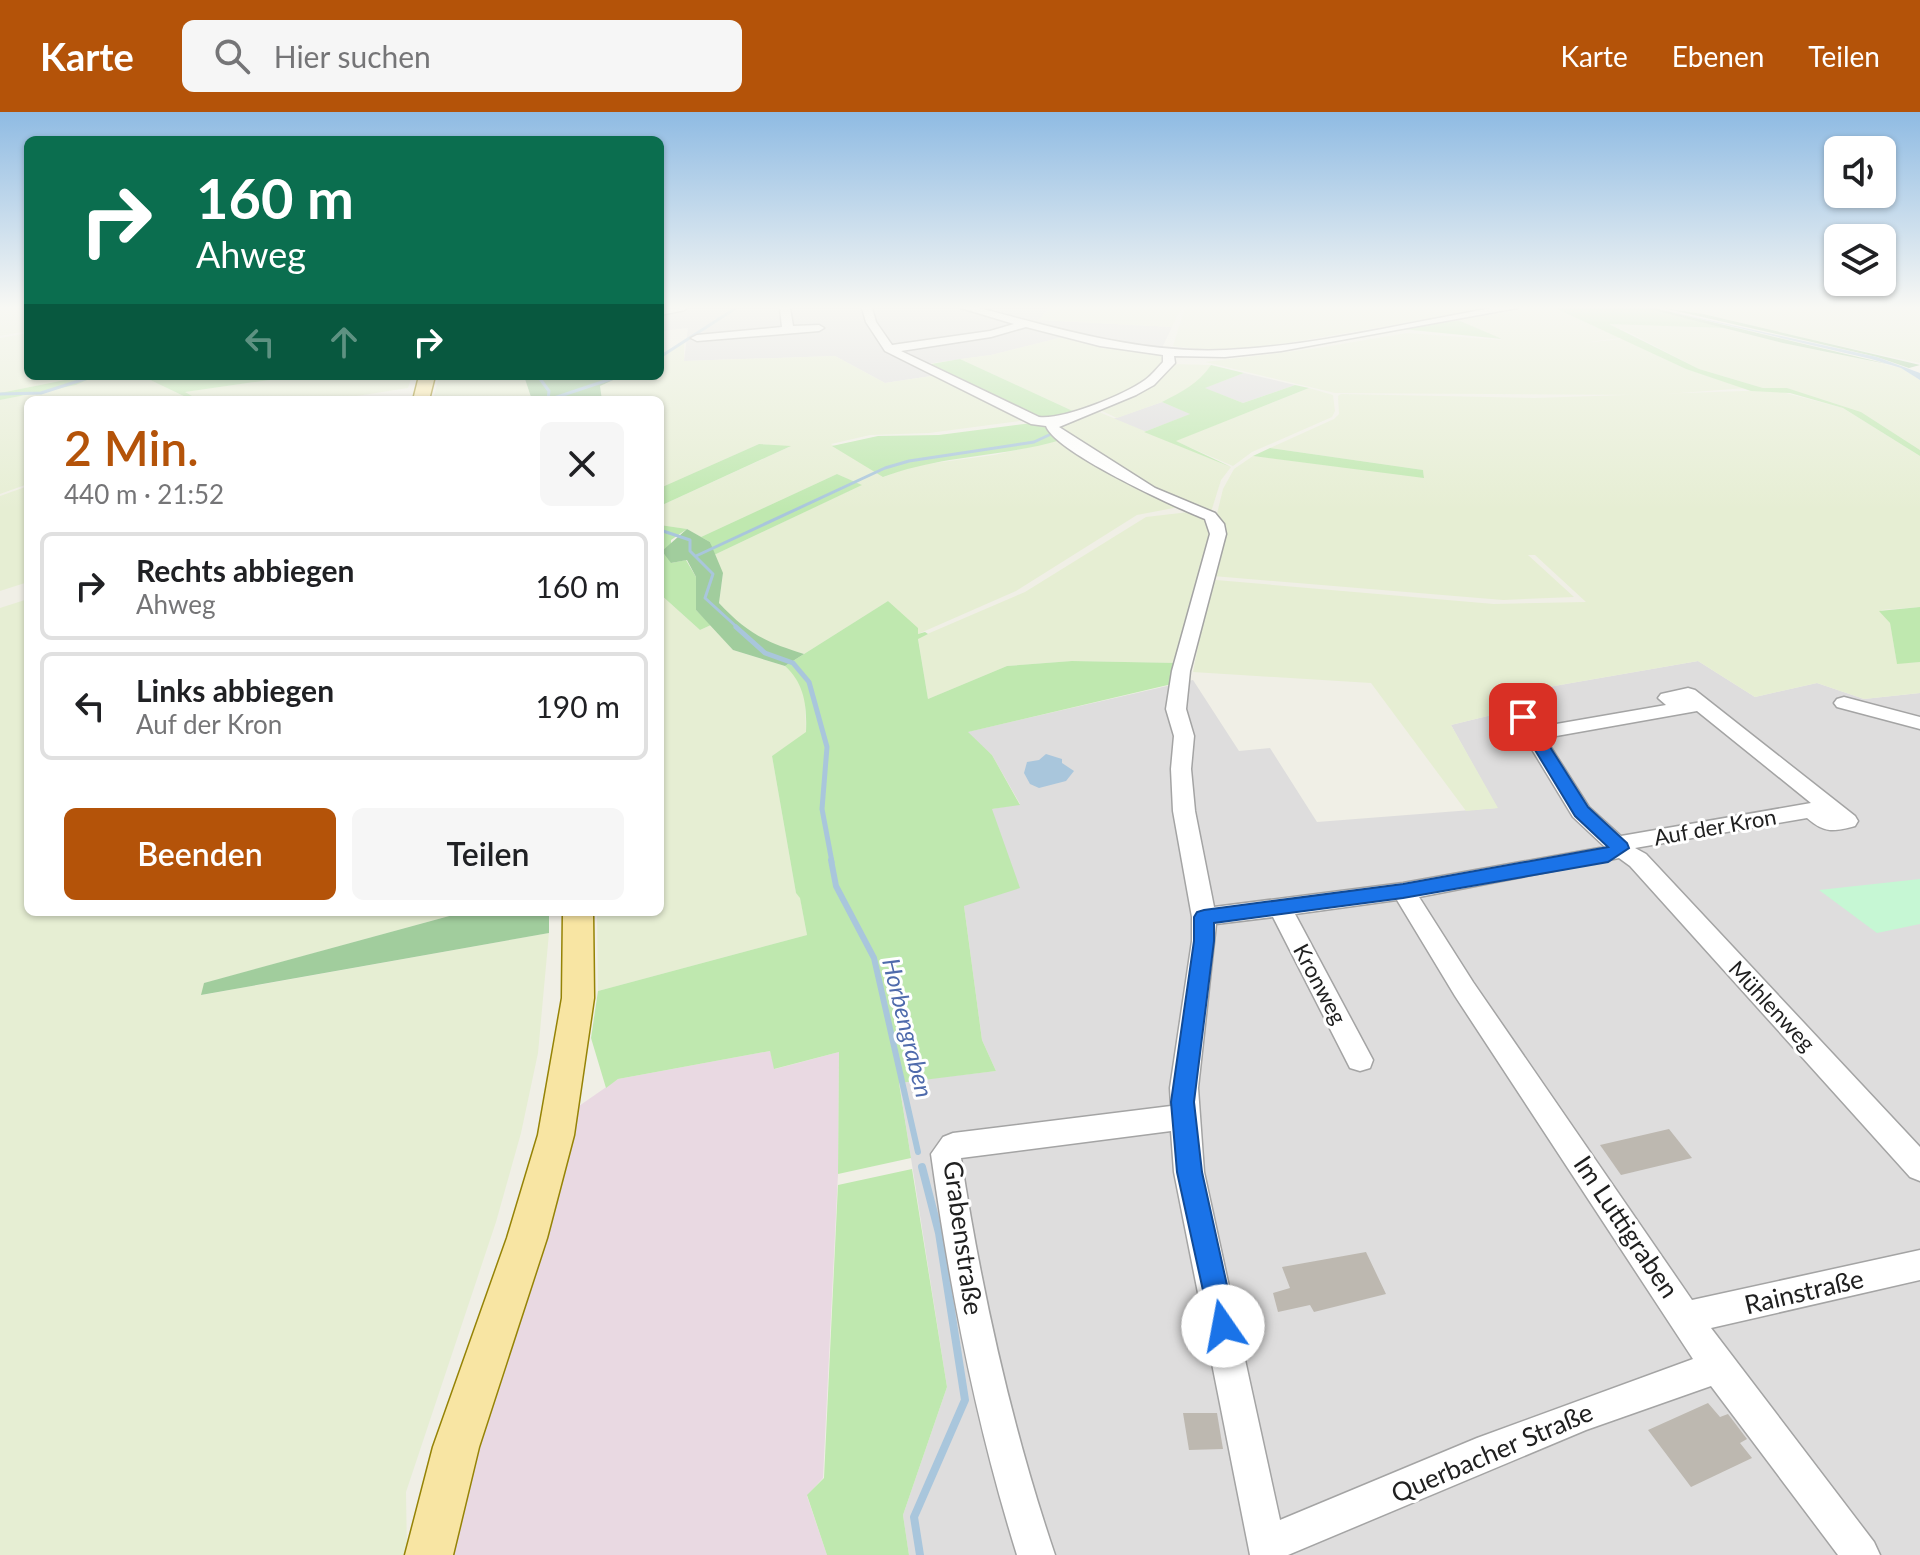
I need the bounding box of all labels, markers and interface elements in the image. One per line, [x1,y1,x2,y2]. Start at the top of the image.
search box [182,20,742,92]
text: Karte [40,33,134,79]
icon: search [210,34,254,78]
text: Hier suchen [274,38,431,74]
text: Karte [1560,39,1628,73]
text: Ebenen [1672,39,1764,73]
text: Teilen [1808,39,1880,73]
map controls [1824,136,1896,296]
button: sound [1824,136,1896,208]
text: 160 m [196,164,354,231]
icon: right [64,168,168,272]
button: layers [1824,224,1896,296]
text: Ahweg [196,232,306,276]
icon: left [238,320,282,364]
icon: ahead [322,320,366,364]
icon: right [406,320,450,364]
text: 2 Min. [64,419,199,476]
button: close [540,422,624,506]
text: 440 m · 21:52 [64,478,224,510]
text: Rechts abbiegen [136,552,355,588]
icon: right [68,564,112,608]
text: 160 m [535,568,620,604]
text: Ahweg [136,588,215,620]
text: Links abbiegen [136,672,334,708]
pin [1489,683,1557,751]
icon: left [68,684,112,728]
text: 190 m [535,688,620,724]
icon: arrive [1501,695,1545,739]
text: Auf der Kron [136,708,282,740]
street label: Auf der Kron [1652,802,1778,851]
button: Beenden [64,808,336,900]
button: Teilen [352,808,624,900]
street label: Kronweg [1288,939,1353,1029]
water label: Horbengraben [877,955,940,1100]
street label: Mühlenweg [1724,955,1821,1057]
street label: Im Luttigraben [1567,1149,1686,1304]
street label: Grabenstraße [937,1159,991,1317]
street label: Rainstraße [1741,1262,1866,1320]
position arrow [1181,1284,1265,1368]
street label: Querbacher Straße [1386,1395,1597,1509]

